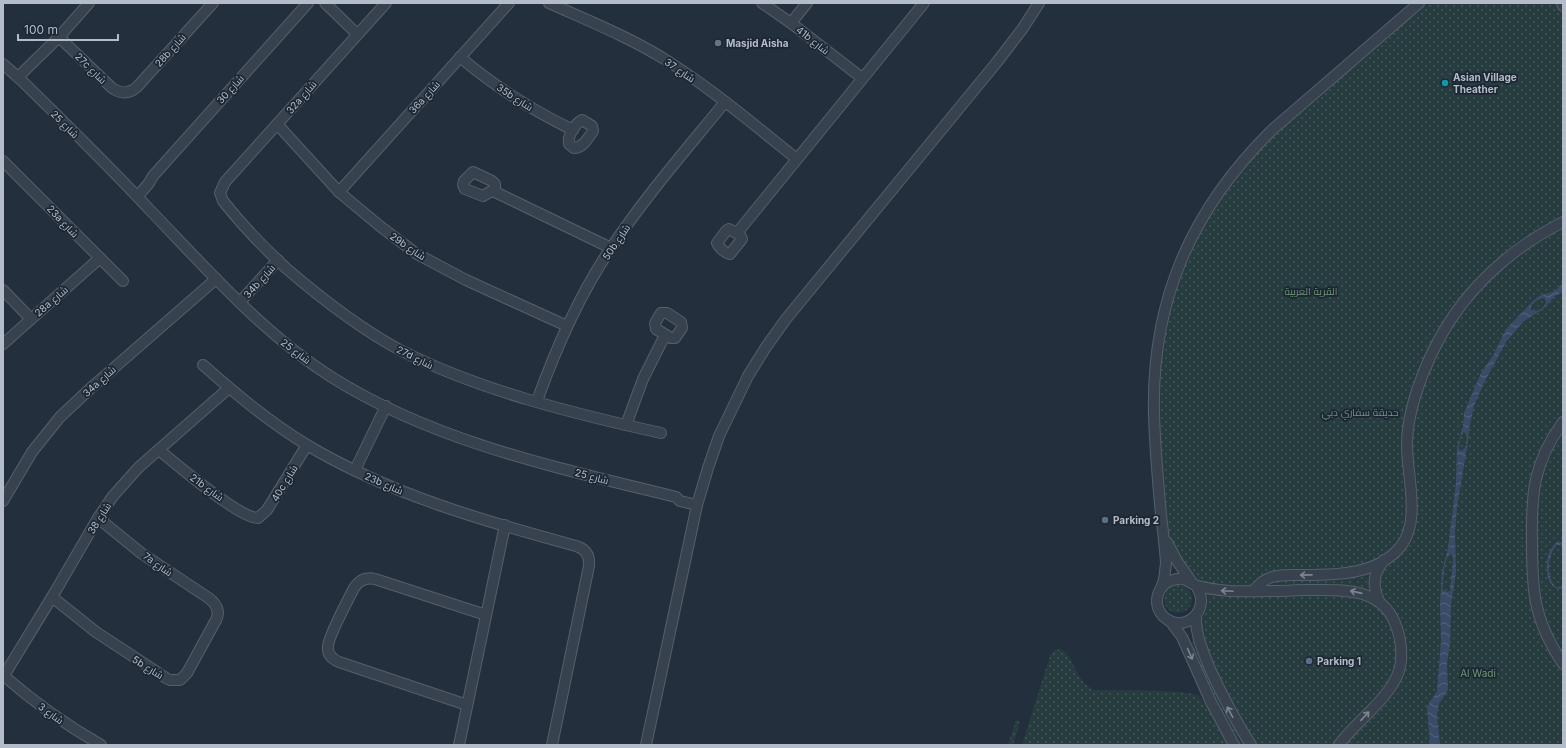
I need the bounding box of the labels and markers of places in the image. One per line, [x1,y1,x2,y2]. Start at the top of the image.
place label: Masjid Aisha [726,37,789,49]
marker: Masjid Aisha [713,38,723,48]
place label: Asian Village Theather [1453,71,1517,95]
marker: Asian Village Theather [1440,78,1450,88]
place label: Parking 2 [1113,514,1159,527]
marker: Parking 2 [1100,515,1110,525]
place label: Parking 1 [1317,655,1361,668]
marker: Parking 1 [1304,656,1314,666]

